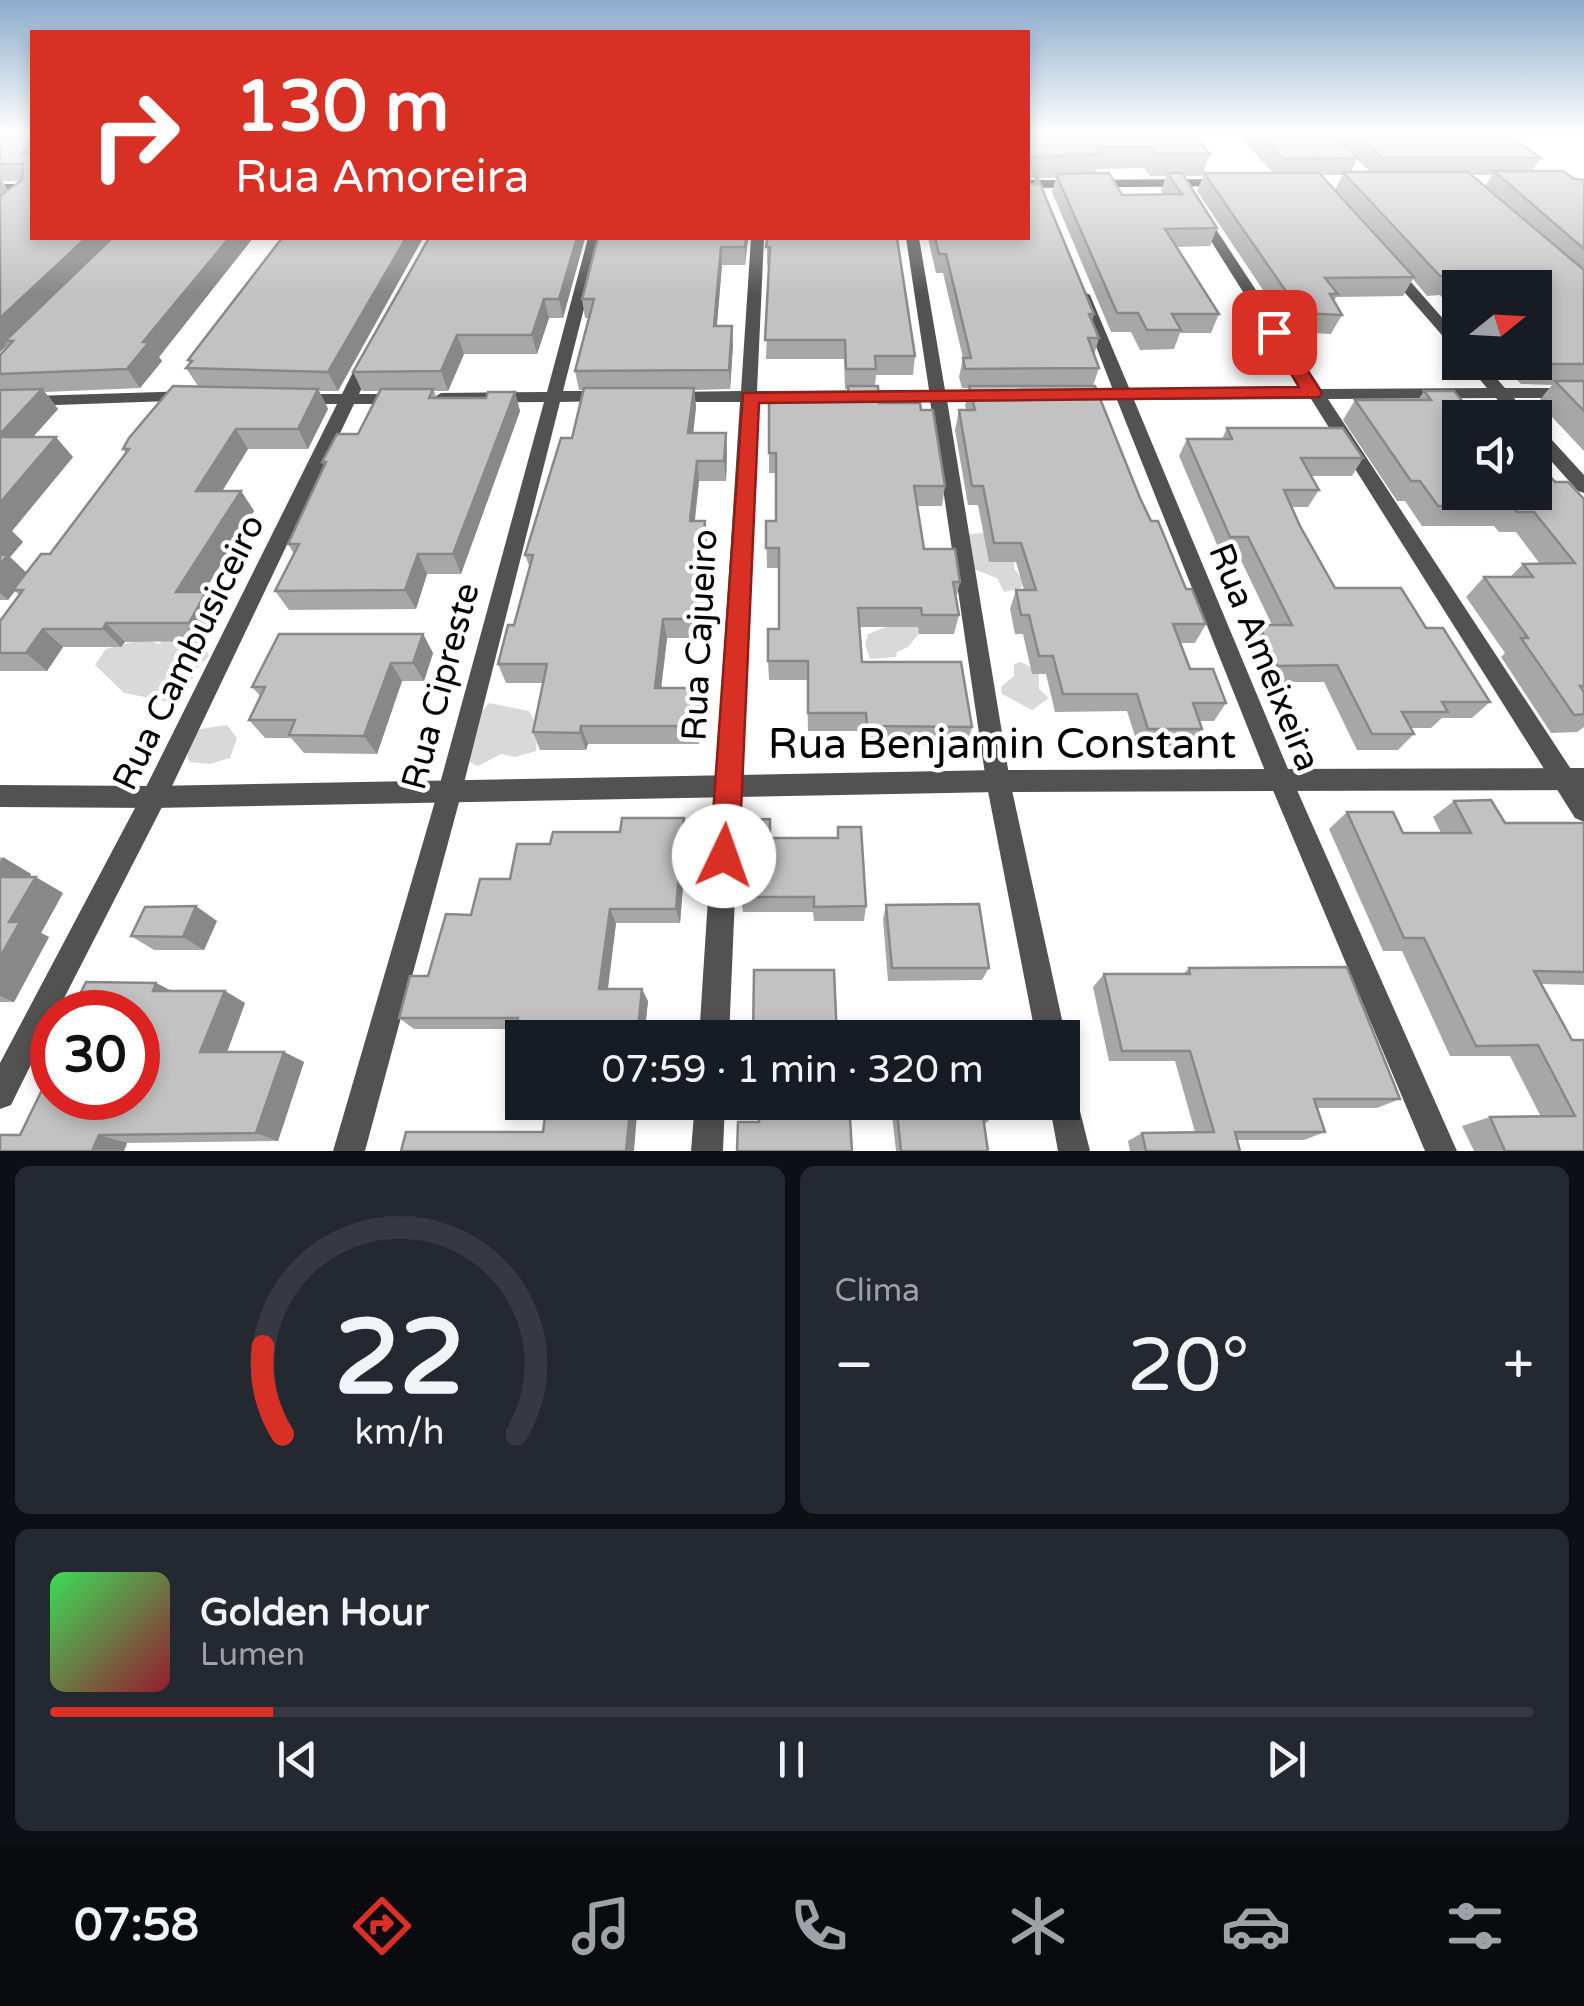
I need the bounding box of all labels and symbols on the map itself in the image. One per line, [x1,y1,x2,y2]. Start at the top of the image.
north arrow [1442,270,1552,380]
pin [1232,290,1317,375]
street label: Rua Cambusiceiro [104,508,274,797]
street label: Rua Cajueiro [673,528,727,742]
street label: Rua Ameixeira [1199,537,1329,777]
street label: Rua Cipreste [393,578,489,794]
street label: Rua Benjamin Constant [768,719,1236,770]
position arrow [672,804,776,908]
speed limit sign: 30 [30,990,160,1120]

